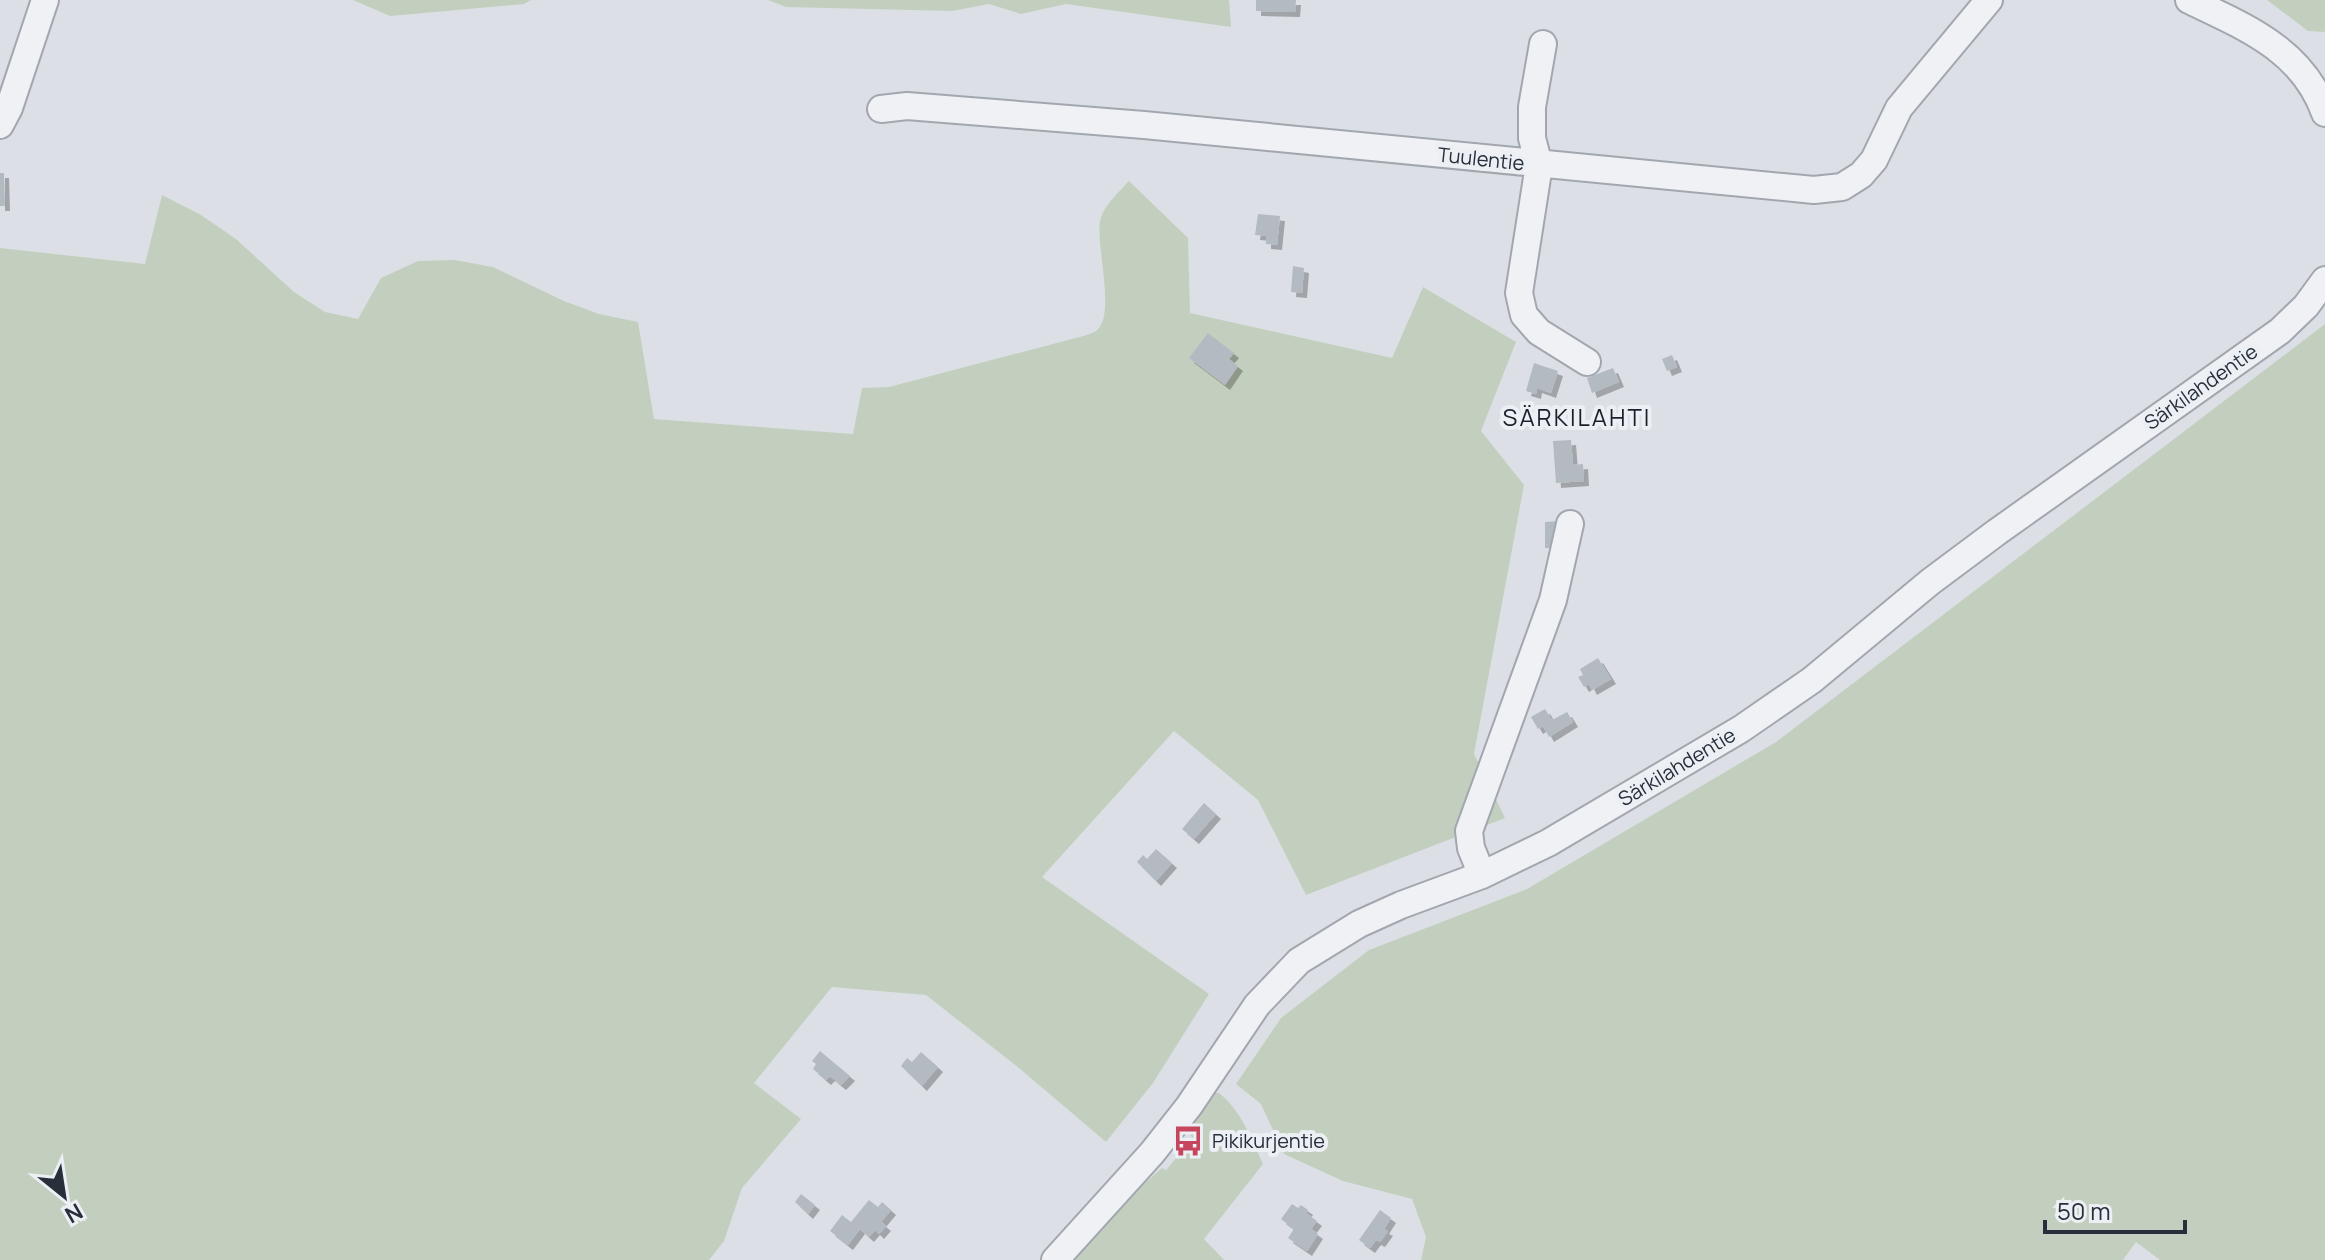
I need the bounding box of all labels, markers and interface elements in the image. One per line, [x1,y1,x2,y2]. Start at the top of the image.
street label: Tuulentie [1436,141,1526,176]
street label: Särkilahdentie [2139,338,2263,436]
district label: SÄRKILAHTI [1503,400,1651,433]
street label: Särkilahdentie [1613,721,1740,812]
bus stop icon: Pikikurjentie [1171,1124,1205,1158]
place label: Pikikurjentie [1212,1127,1325,1154]
north arrow [24,1156,104,1236]
scale bar [2045,1184,2185,1234]
text: 50 m [2057,1194,2111,1227]
text: N [60,1196,88,1230]

